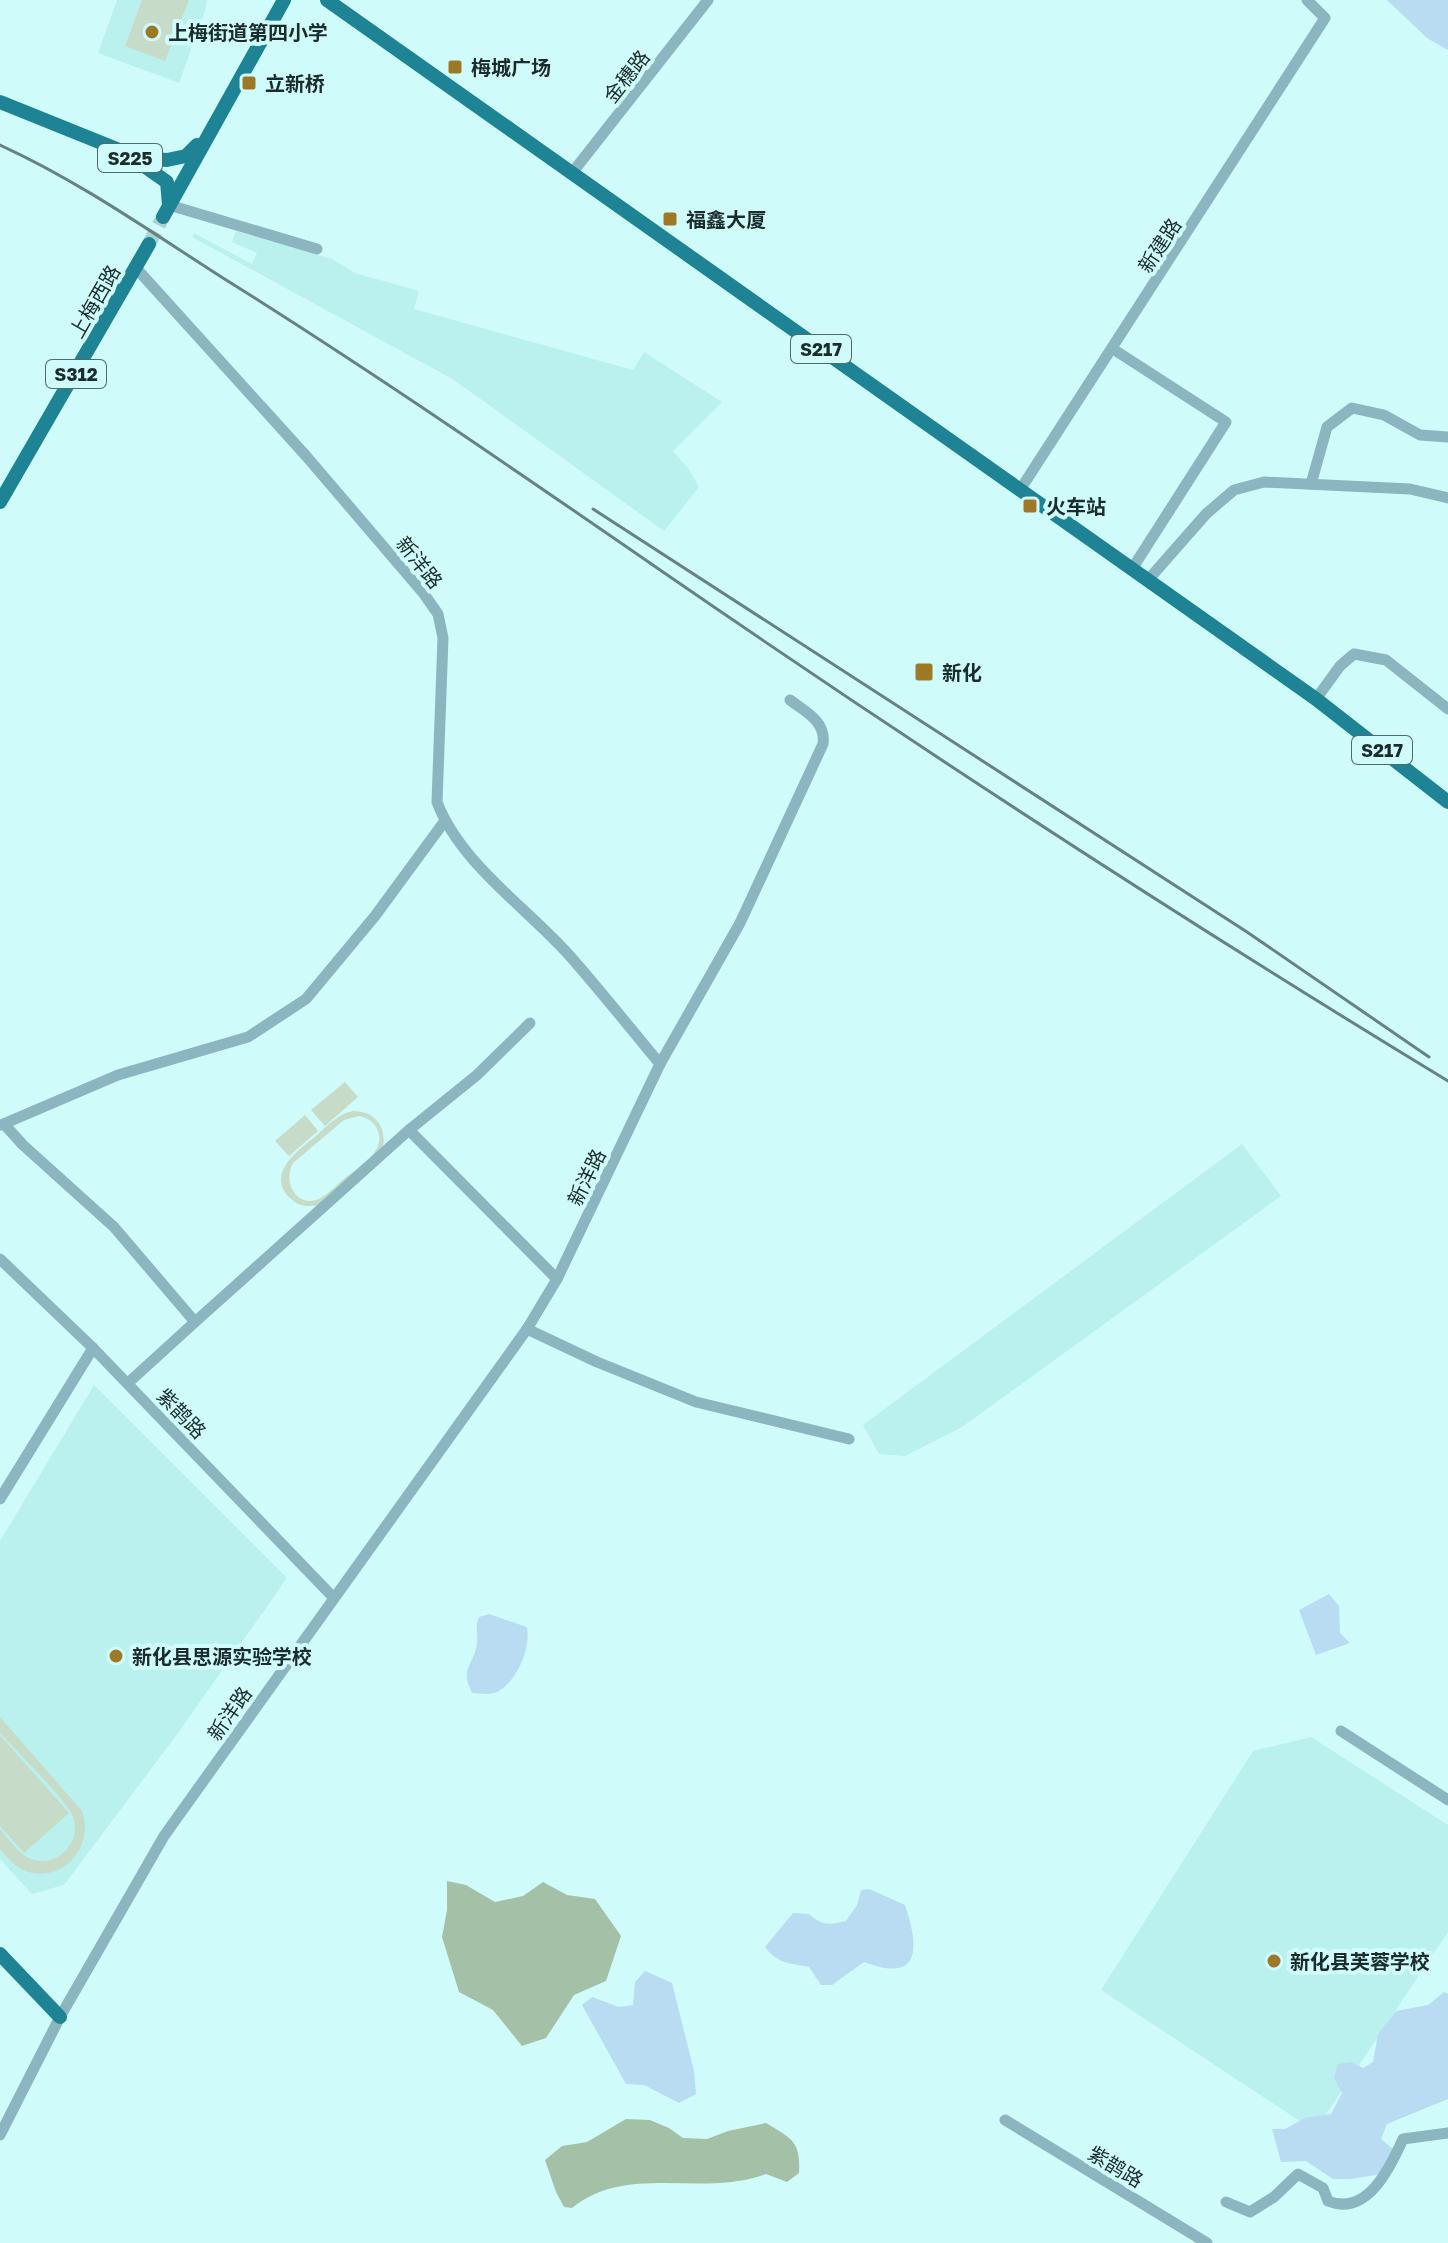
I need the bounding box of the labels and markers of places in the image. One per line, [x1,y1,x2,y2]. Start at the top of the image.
place label: 上梅街道第四小学 [168,20,328,44]
marker: 上梅街道第四小学 [143,23,161,41]
place label: 梅城广场 [471,55,551,79]
marker: 梅城广场 [446,58,464,76]
place label: 立新桥 [265,71,325,95]
marker: 立新桥 [240,74,258,92]
place label: 福鑫大厦 [686,207,766,231]
marker: 福鑫大厦 [661,210,679,228]
place label: 火车站 [1046,494,1106,518]
marker: 火车站 [1021,497,1039,515]
place label: 新化 [942,660,982,684]
marker: 新化 [913,661,935,683]
place label: 新化县思源实验学校 [132,1644,312,1668]
marker: 新化县思源实验学校 [107,1647,125,1665]
place label: 新化县芙蓉学校 [1290,1949,1430,1973]
marker: 新化县芙蓉学校 [1265,1952,1283,1970]

